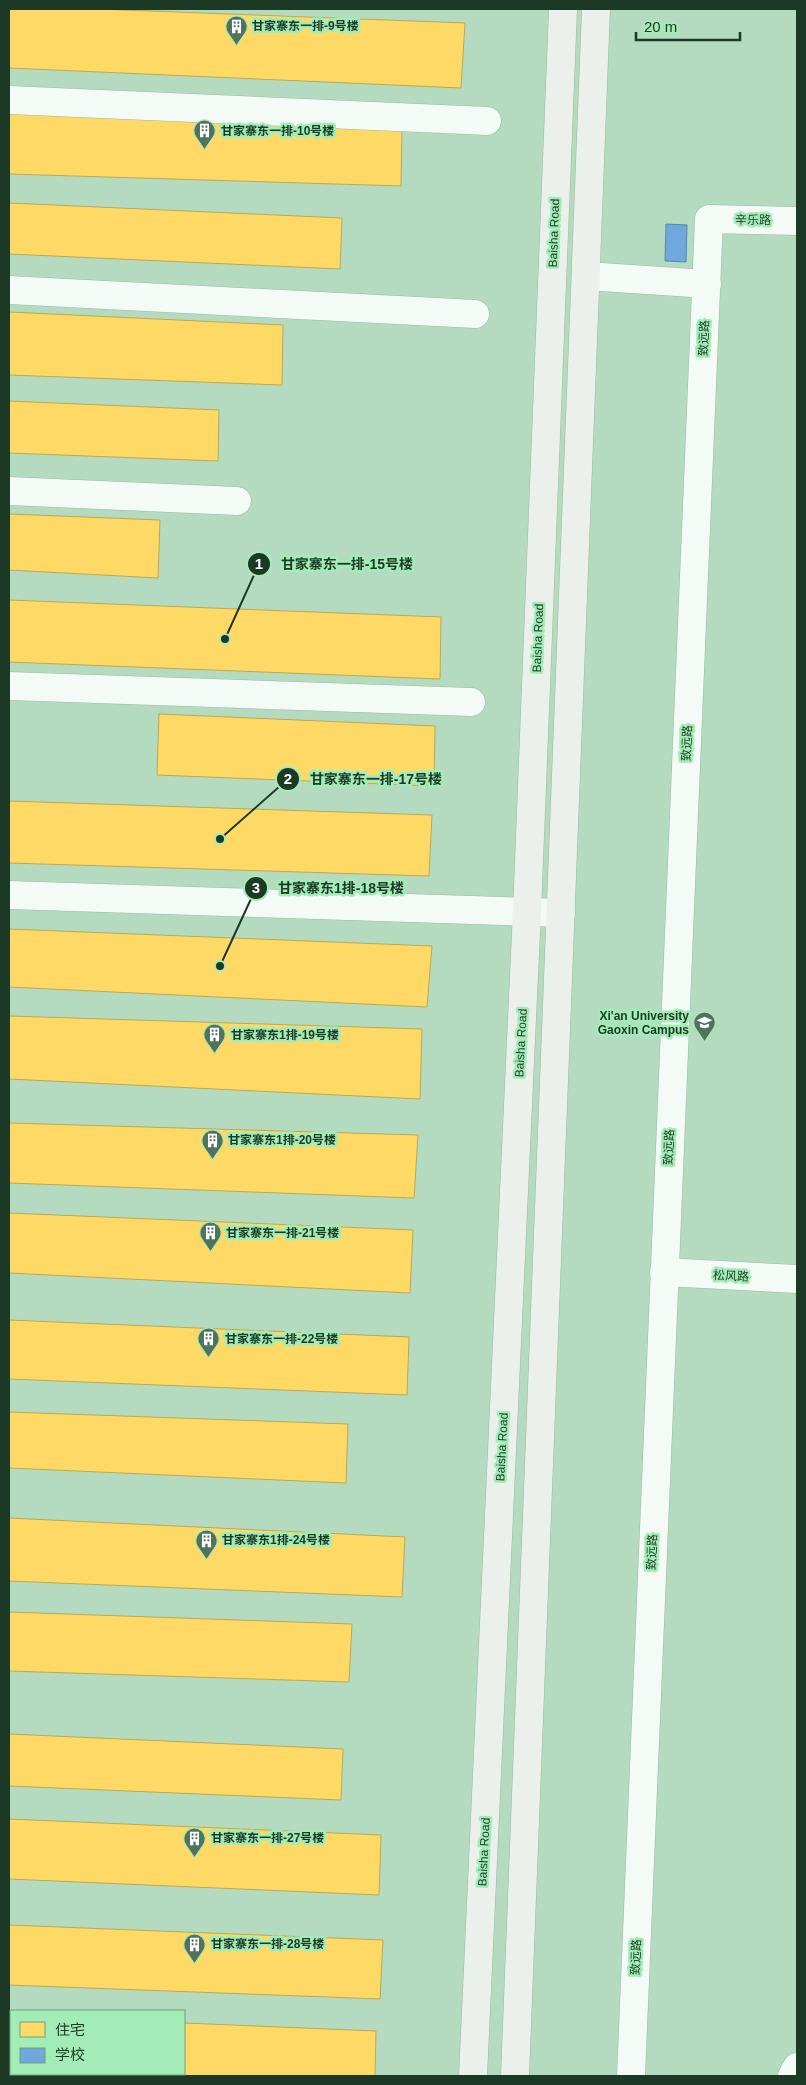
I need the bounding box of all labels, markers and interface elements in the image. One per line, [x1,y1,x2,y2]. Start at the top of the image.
scale bar [636,10,740,42]
building icon: 甘家寨东一排-9号楼 [224,14,248,45]
text: 20 m [644,18,677,35]
place label: 甘家寨东一排-9号楼 [252,19,359,33]
building icon: 甘家寨东一排-10号楼 [193,119,217,150]
place label: 甘家寨东一排-10号楼 [221,124,334,138]
street label: Baisha Road [546,198,562,268]
street label: 辛乐路 [735,213,771,227]
street label: 致远路 [696,320,712,356]
callout: 甘家寨东一排-15号楼 [246,550,423,579]
text: 1 [255,555,263,572]
text: 甘家寨东一排-15号楼 [281,556,413,572]
street label: Baisha Road [530,603,546,673]
street label: 致远路 [679,725,695,761]
callout: 甘家寨东一排-17号楼 [275,765,452,794]
text: 2 [284,770,292,787]
text: 甘家寨东一排-17号楼 [310,771,442,787]
callout: 甘家寨东1排-18号楼 [243,873,414,902]
text: 3 [252,879,260,896]
text: 甘家寨东1排-18号楼 [278,880,404,896]
street label: Baisha Road [512,1008,530,1078]
place label: Xi'an University Gaoxin Campus [598,1009,689,1037]
school or university icon: Xi'an University Gaoxin Campus [693,1011,717,1042]
building icon: 甘家寨东1排-19号楼 [203,1023,227,1054]
place label: 甘家寨东1排-19号楼 [231,1028,339,1042]
building icon: 甘家寨东1排-20号楼 [200,1128,224,1159]
street label: 致远路 [661,1129,677,1165]
place label: 甘家寨东1排-20号楼 [228,1133,336,1147]
building icon: 甘家寨东一排-21号楼 [198,1221,222,1252]
place label: 甘家寨东一排-21号楼 [226,1226,339,1240]
street label: 松风路 [713,1268,749,1284]
building icon: 甘家寨东一排-22号楼 [197,1327,221,1358]
place label: 甘家寨东一排-22号楼 [225,1332,338,1346]
street label: Baisha Road [493,1412,511,1482]
building icon: 甘家寨东1排-24号楼 [194,1528,218,1559]
place label: 甘家寨东1排-24号楼 [222,1533,330,1547]
street label: 致远路 [644,1534,660,1570]
street label: Baisha Road [475,1817,493,1887]
building icon: 甘家寨东一排-27号楼 [183,1826,207,1857]
place label: 甘家寨东一排-27号楼 [211,1831,324,1845]
building icon: 甘家寨东一排-28号楼 [183,1932,207,1963]
place label: 甘家寨东一排-28号楼 [211,1937,324,1951]
street label: 致远路 [628,1939,644,1975]
legend [10,2010,185,2075]
text: 住宅 [55,2021,85,2038]
text: 学校 [55,2046,85,2063]

